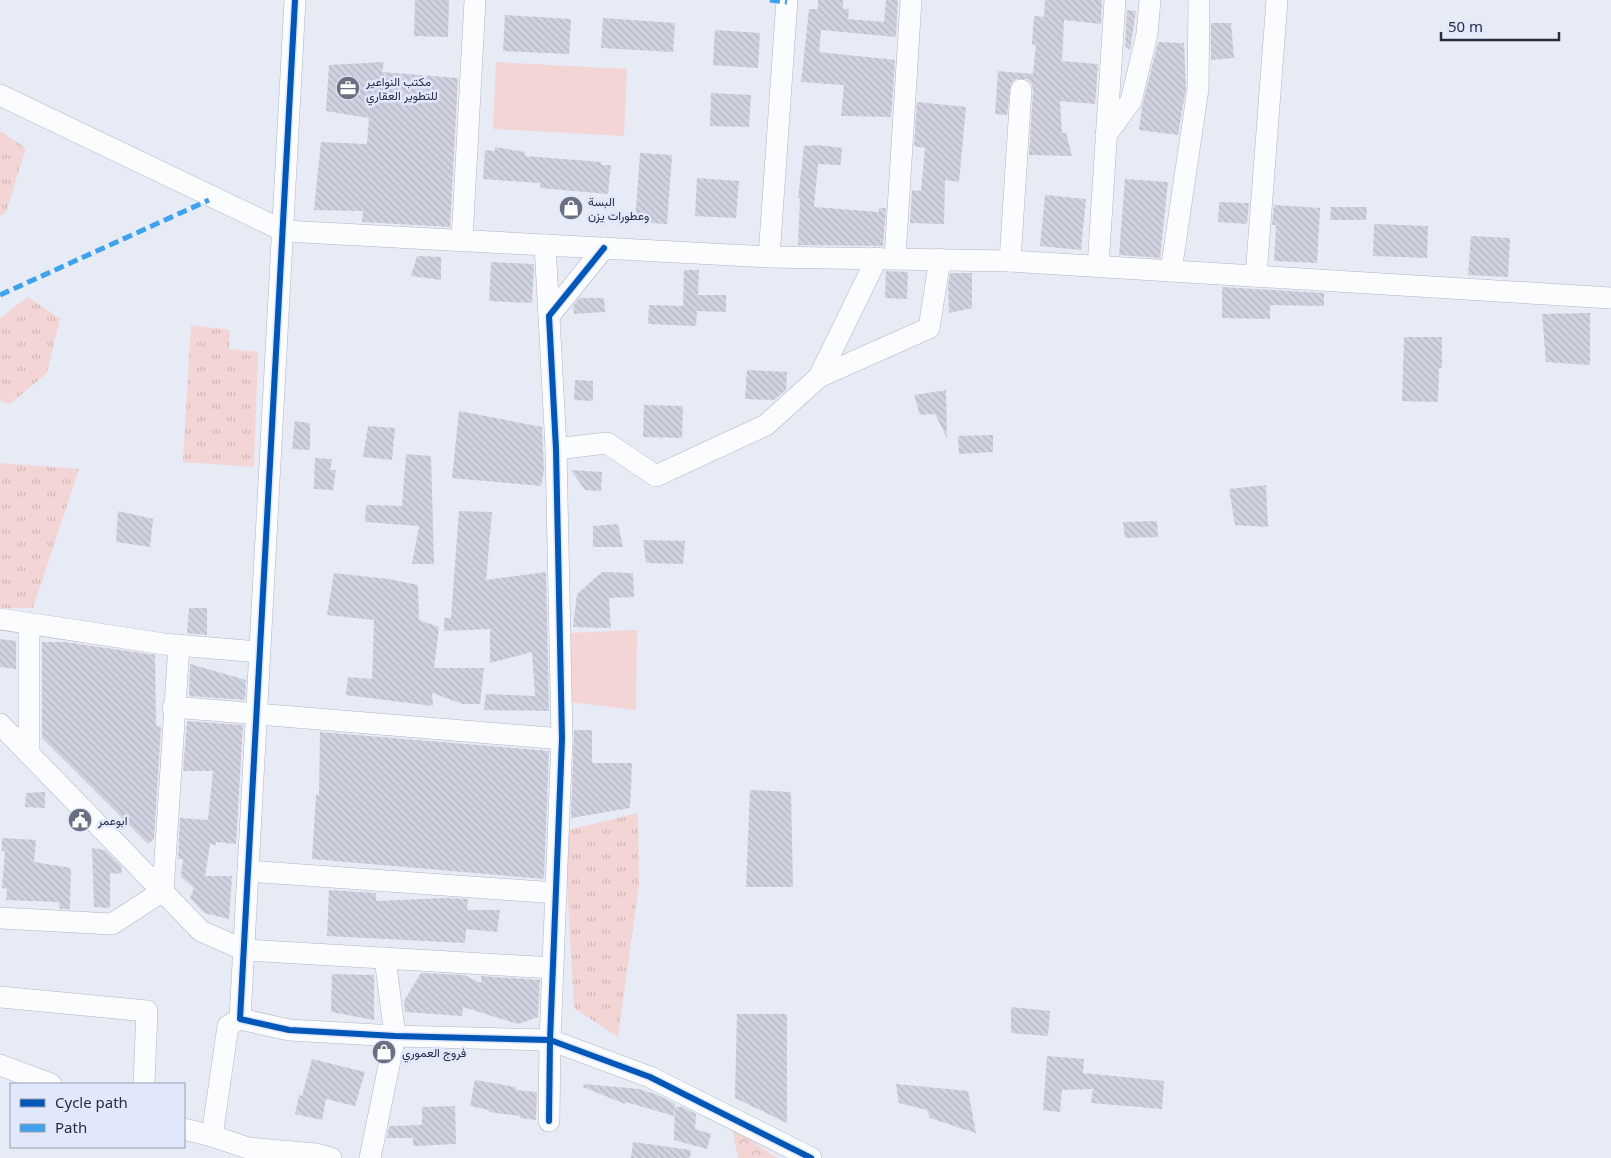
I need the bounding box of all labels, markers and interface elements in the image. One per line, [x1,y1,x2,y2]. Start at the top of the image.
scale bar [1441,10,1558,42]
text: 50 m [1448,16,1483,36]
place label: مكتب النواعير للتطوير العقاري [365,73,438,106]
office icon: مكتب النواعير للتطوير العقاري [335,75,361,101]
place label: البسة وعطورات يزن [588,193,649,224]
shop icon: البسة وعطورات يزن [558,195,584,221]
public building icon: ابوعمر [67,807,93,833]
place label: ابوعمر [97,812,127,829]
shop icon: فروج العموري [371,1039,397,1065]
place label: فروج العموري [402,1044,466,1063]
legend [10,1083,185,1148]
text: Cycle path [55,1092,128,1112]
text: Path [55,1117,87,1137]

